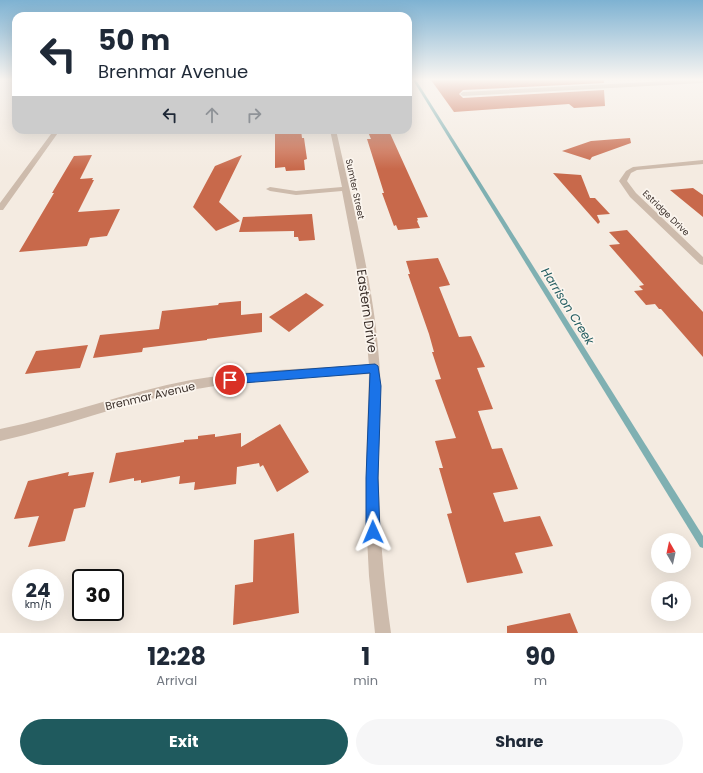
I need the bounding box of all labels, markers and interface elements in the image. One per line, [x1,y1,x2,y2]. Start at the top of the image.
text: 50 m [98,21,170,60]
icon: left [32,28,84,80]
text: Brenmar Avenue [98,59,248,84]
icon: left [159,104,181,126]
icon: ahead [201,104,223,126]
icon: right [243,104,265,126]
street label: Sumter Street [343,158,367,220]
street label: Estridge Drive [640,188,692,239]
water label: Harrison Creek [537,264,599,349]
street label: Eastern Drive [352,268,382,354]
pin [213,363,247,397]
icon: arrive [219,369,241,391]
street label: Brenmar Avenue [103,378,197,414]
position arrow [352,511,394,553]
north arrow [651,533,691,573]
map controls [651,533,691,621]
speed limit sign: 30 [72,569,124,621]
text: 24 [26,576,50,604]
button: sound [651,581,691,621]
text: km/h [25,597,51,612]
text: 12:28 [147,640,206,673]
text: 1 [361,640,370,673]
text: 90 [525,640,556,673]
text: Arrival [156,671,197,690]
text: min [353,671,378,690]
text: m [534,671,547,690]
button: Exit [20,719,348,765]
button: Share [356,719,683,765]

